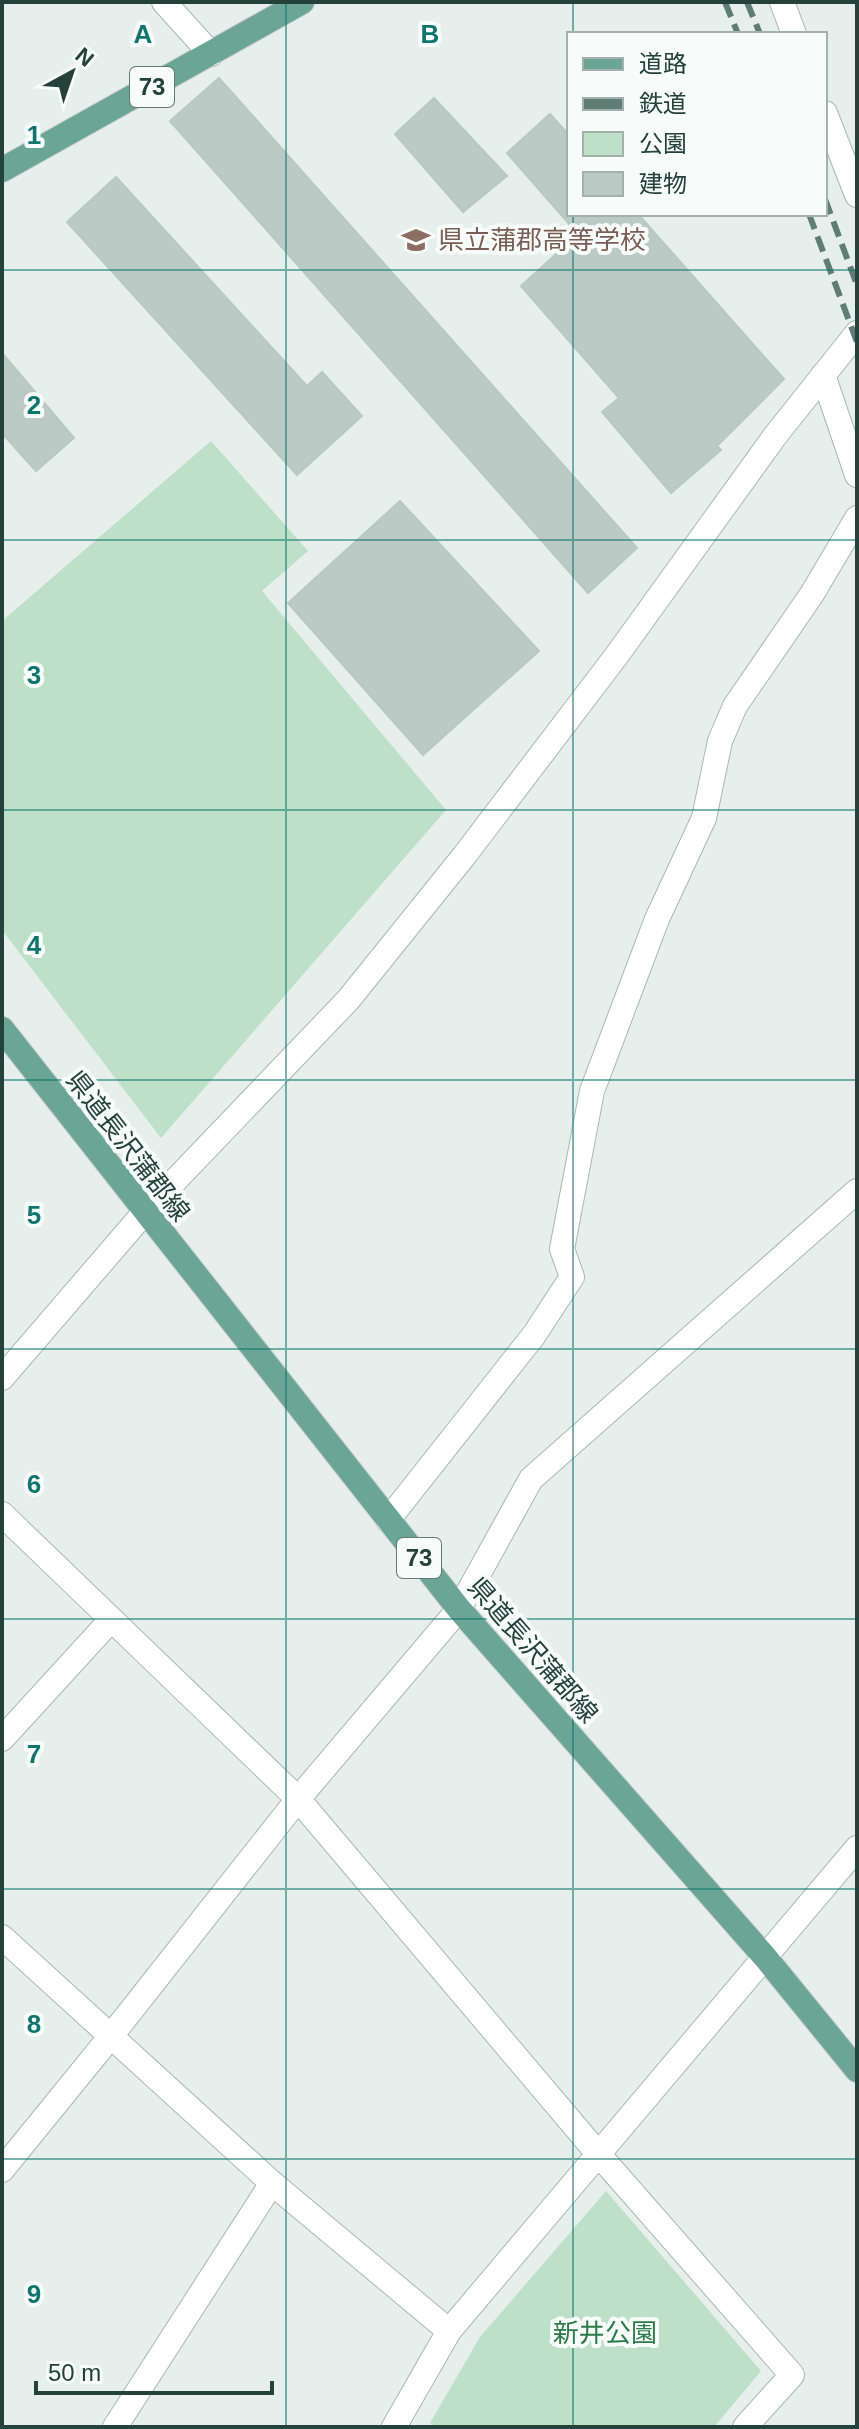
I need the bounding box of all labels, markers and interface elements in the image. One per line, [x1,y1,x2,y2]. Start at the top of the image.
text: A [134,19,153,49]
text: B [421,19,439,49]
north arrow [32,32,112,112]
legend [567,32,827,216]
text: N [70,42,99,72]
text: 道路 [639,50,687,77]
road number: 73 [130,67,174,107]
text: 鉄道 [639,90,687,117]
text: 1 [27,120,41,150]
text: 公園 [639,130,687,157]
text: 建物 [639,170,687,197]
school or university icon: 県立蒲郡高等学校 [401,225,431,255]
place label: 県立蒲郡高等学校 [438,225,646,255]
text: 2 [27,390,41,420]
text: 3 [27,660,41,690]
text: 4 [27,930,42,960]
street label: 県道長沢蒲郡線 [60,1065,196,1227]
text: 5 [27,1200,41,1230]
text: 6 [27,1469,41,1499]
road number: 73 [397,1538,441,1578]
street label: 県道長沢蒲郡線 [462,1571,604,1729]
text: 7 [27,1739,41,1769]
text: 8 [27,2009,41,2039]
text: 9 [27,2279,41,2309]
park label: 新井公園 [553,2318,657,2348]
scale bar [36,2345,272,2395]
text: 50 m [48,2359,101,2386]

